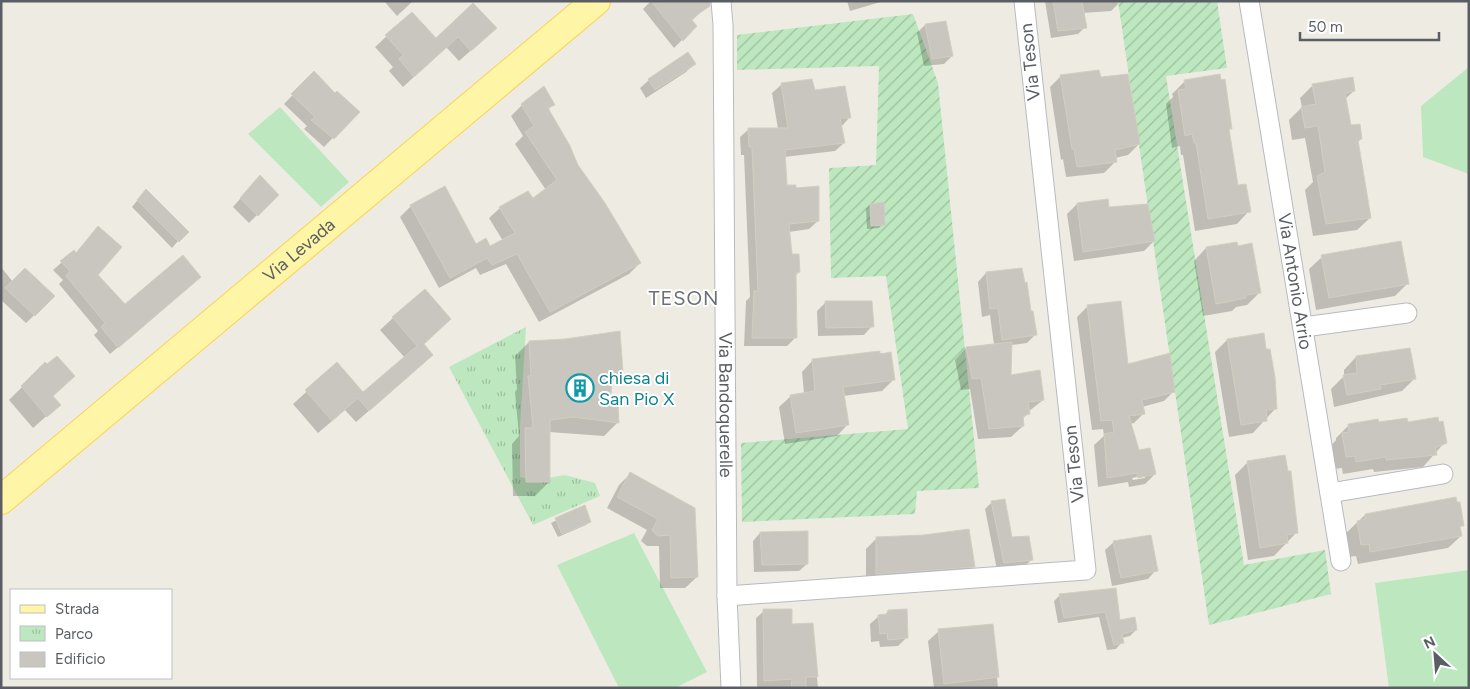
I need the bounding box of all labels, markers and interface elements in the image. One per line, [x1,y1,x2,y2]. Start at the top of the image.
scale bar [1300,10,1439,42]
text: 50 m [1308,18,1343,36]
street label: Via Teson [1015,22,1045,102]
street label: Via Antonio Arrio [1273,211,1317,351]
street label: Via Levada [259,214,340,287]
district label: TESON [648,286,720,310]
street label: Via Bandoquerelle [714,332,737,478]
place label: chiesa di San Pio X [599,367,674,410]
building icon: chiesa di San Pio X [565,373,595,403]
street label: Via Teson [1059,424,1089,504]
legend [10,589,172,679]
text: Strada [55,600,99,618]
text: Parco [55,625,93,643]
north arrow [1410,629,1460,679]
text: N [1421,633,1438,653]
text: Edificio [55,650,106,668]

